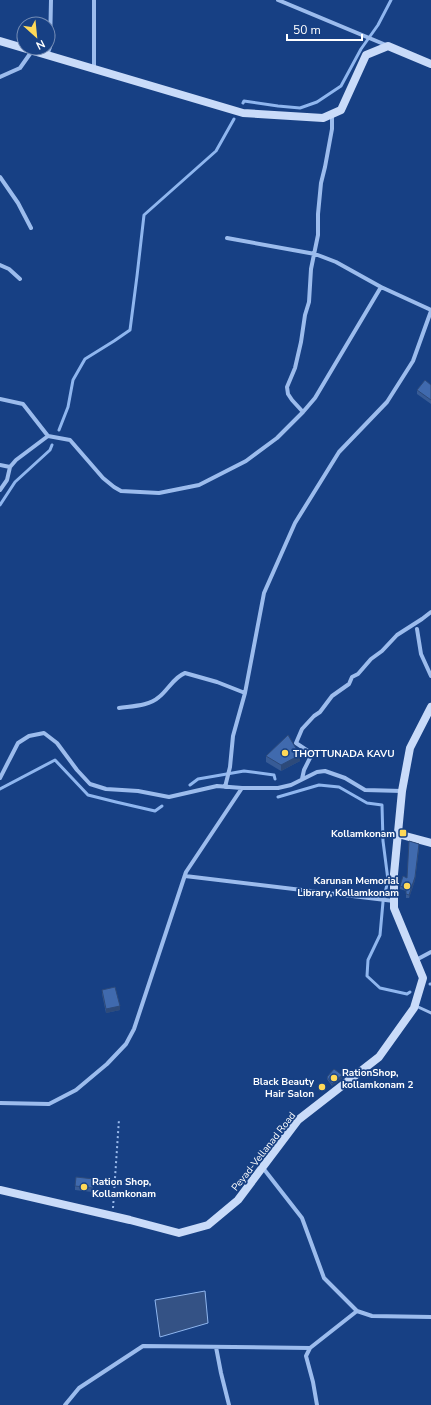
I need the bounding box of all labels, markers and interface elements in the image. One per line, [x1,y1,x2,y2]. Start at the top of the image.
north arrow [16,16,56,56]
scale bar [287,16,362,42]
text: 50 m [293,22,321,38]
text: N [33,36,47,53]
place label: THOTTUNADA KAVU [293,747,395,761]
marker: THOTTUNADA KAVU [280,748,290,758]
place label: Kollamkonam [331,827,395,841]
marker: Kollamkonam [398,828,408,838]
place label: Karunan Memorial Library, Kollamkonam [297,874,400,900]
marker: Karunan Memorial Library, Kollamkonam [402,881,412,891]
place label: RationShop, kollamkonam 2 [342,1066,413,1092]
marker: RationShop, kollamkonam 2 [329,1073,339,1083]
place label: Black Beauty Hair Salon [253,1075,315,1101]
marker: Black Beauty Hair Salon [317,1082,327,1092]
street label: Peyad-Vellanad Road [228,1109,299,1194]
place label: Ration Shop, Kollamkonam [92,1175,156,1201]
marker: Ration Shop, Kollamkonam [79,1182,89,1192]

